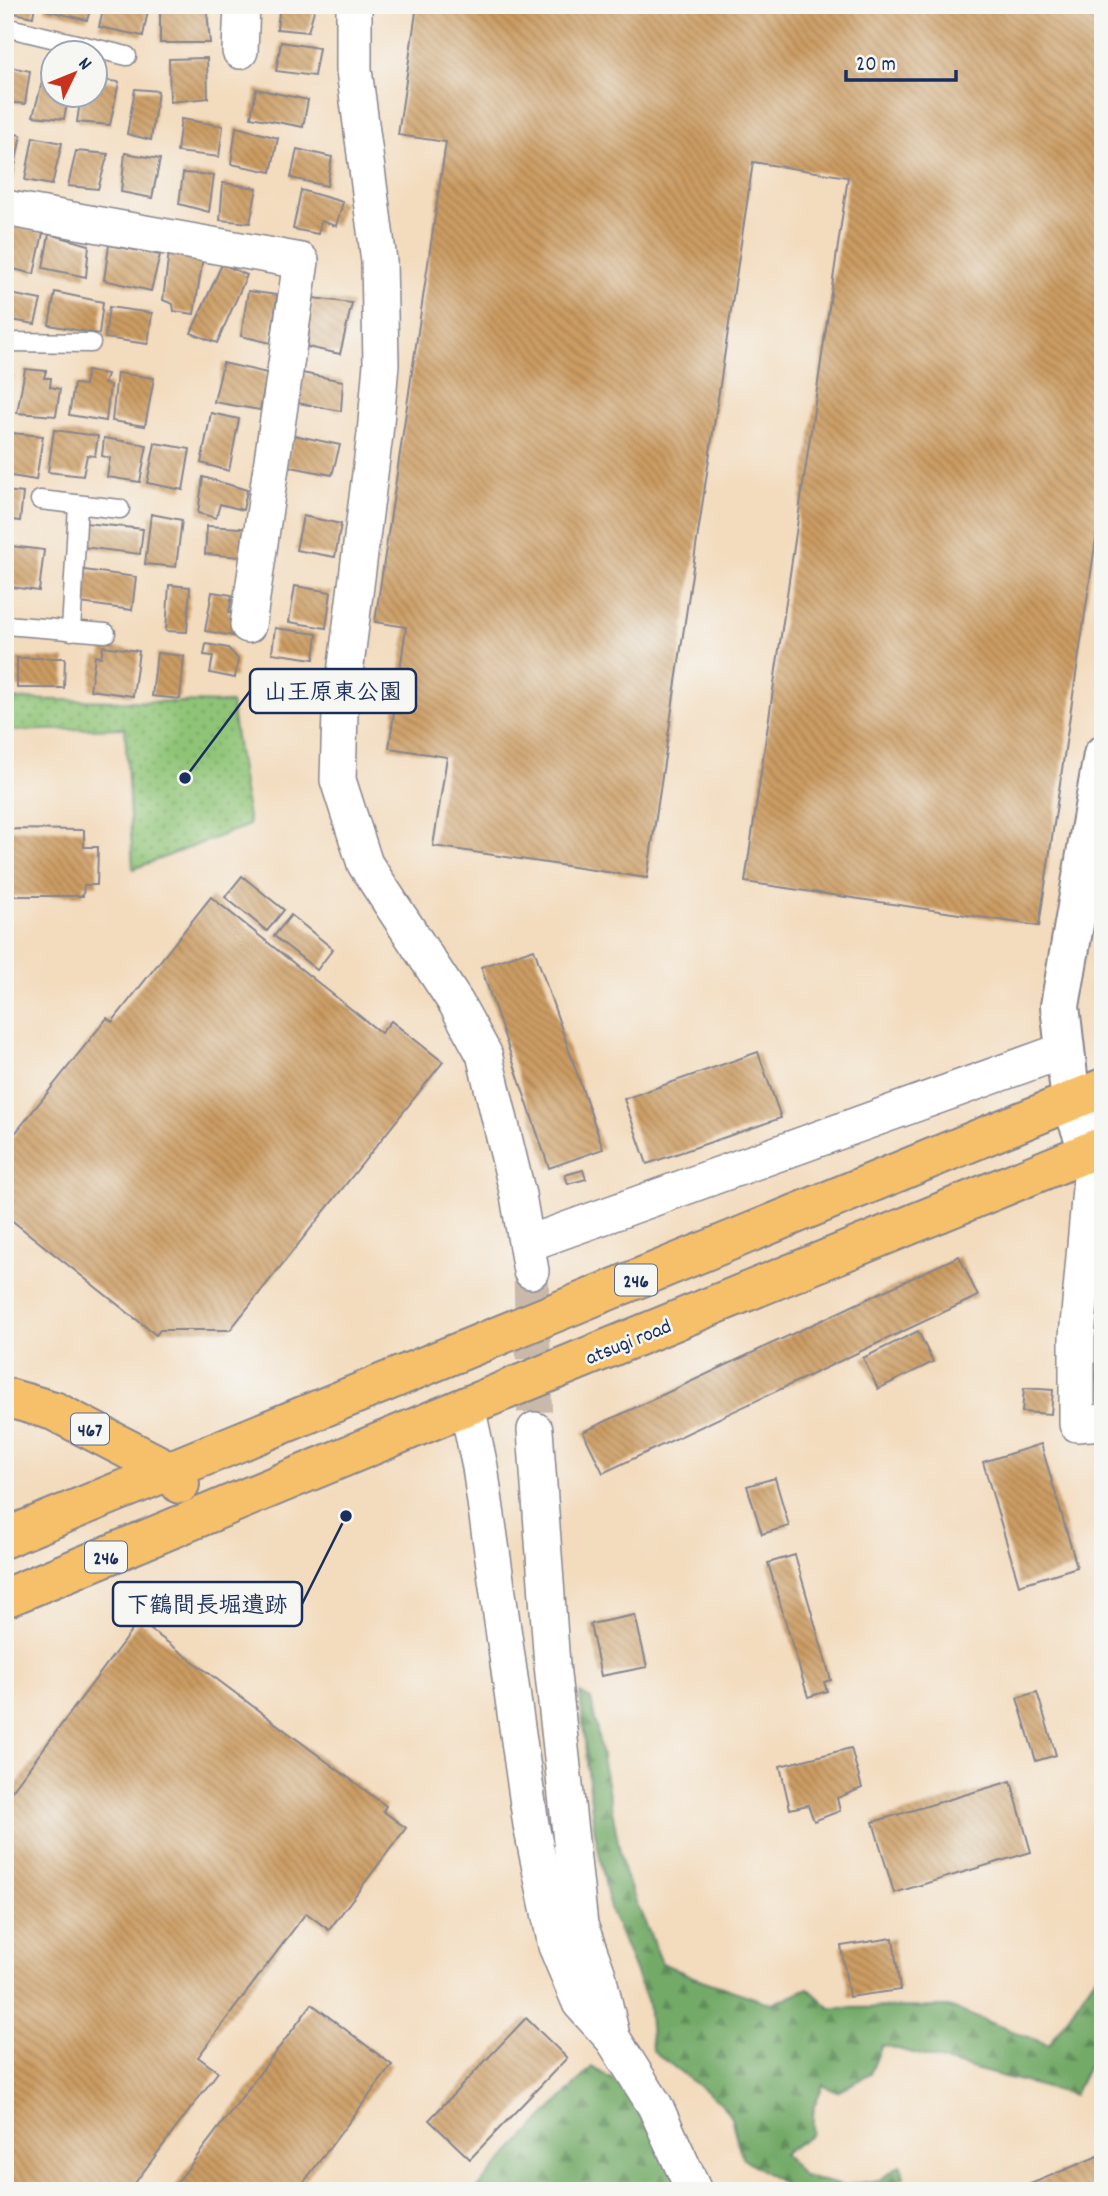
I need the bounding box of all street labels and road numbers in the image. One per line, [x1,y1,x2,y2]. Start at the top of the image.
road number: 246 [615,1264,657,1296]
street label: atsugi road [582,1313,677,1375]
road number: 467 [71,1414,109,1444]
road number: 246 [85,1541,127,1572]

